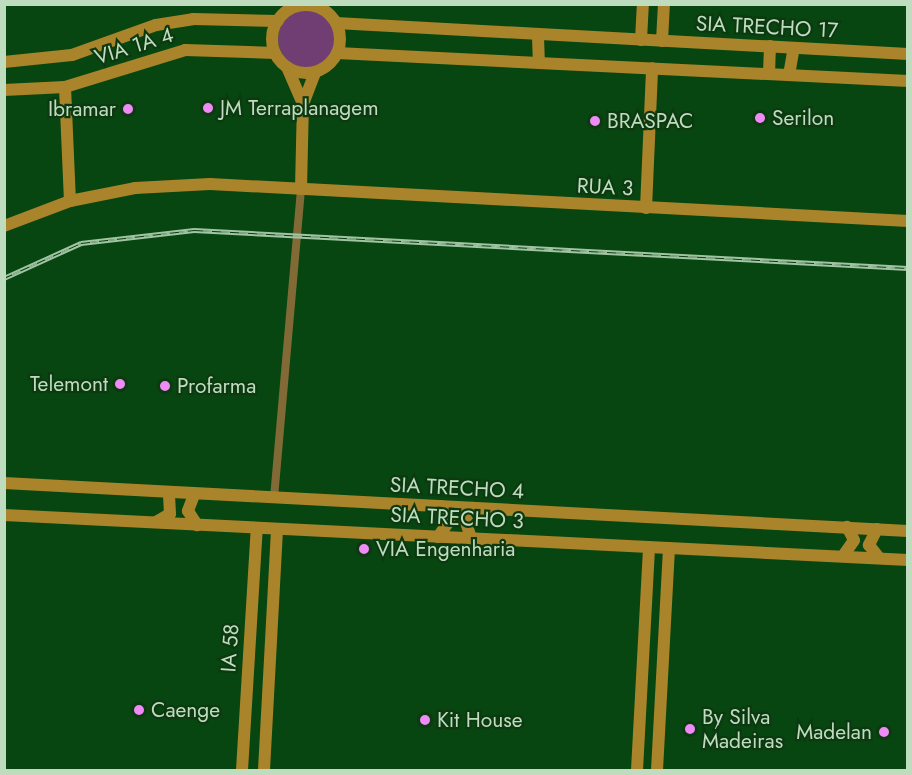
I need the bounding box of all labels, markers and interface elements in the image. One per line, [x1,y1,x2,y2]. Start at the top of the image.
street label: SIA TRECHO 17 [695,11,839,43]
street label: VIA 1A 4 [92,22,176,70]
place label: JM Terraplanagem [220,95,379,121]
place label: Ibramar [48,96,116,122]
marker: JM Terraplanagem [201,101,215,115]
marker: Ibramar [121,102,135,116]
place label: Serilon [772,105,834,131]
place label: BRASPAC [607,108,693,134]
marker: Serilon [753,111,767,125]
marker: BRASPAC [588,114,602,128]
street label: RUA 3 [576,173,634,201]
place label: Telemont [30,371,108,397]
place label: Profarma [177,373,256,399]
marker: Telemont [113,377,127,391]
marker: Profarma [158,379,172,393]
street label: SIA TRECHO 4 [389,472,525,504]
street label: SIA TRECHO 3 [390,502,524,534]
place label: VIA Engenharia [376,536,515,562]
marker: VIA Engenharia [357,542,371,556]
street label: IA 58 [216,623,244,673]
place label: Caenge [151,697,220,723]
marker: Caenge [132,703,146,717]
place label: By Silva Madeiras [702,704,783,754]
place label: Kit House [437,707,522,733]
marker: Kit House [418,713,432,727]
place label: Madelan [796,719,872,745]
marker: By Silva Madeiras [683,722,697,736]
marker: Madelan [877,725,891,739]

